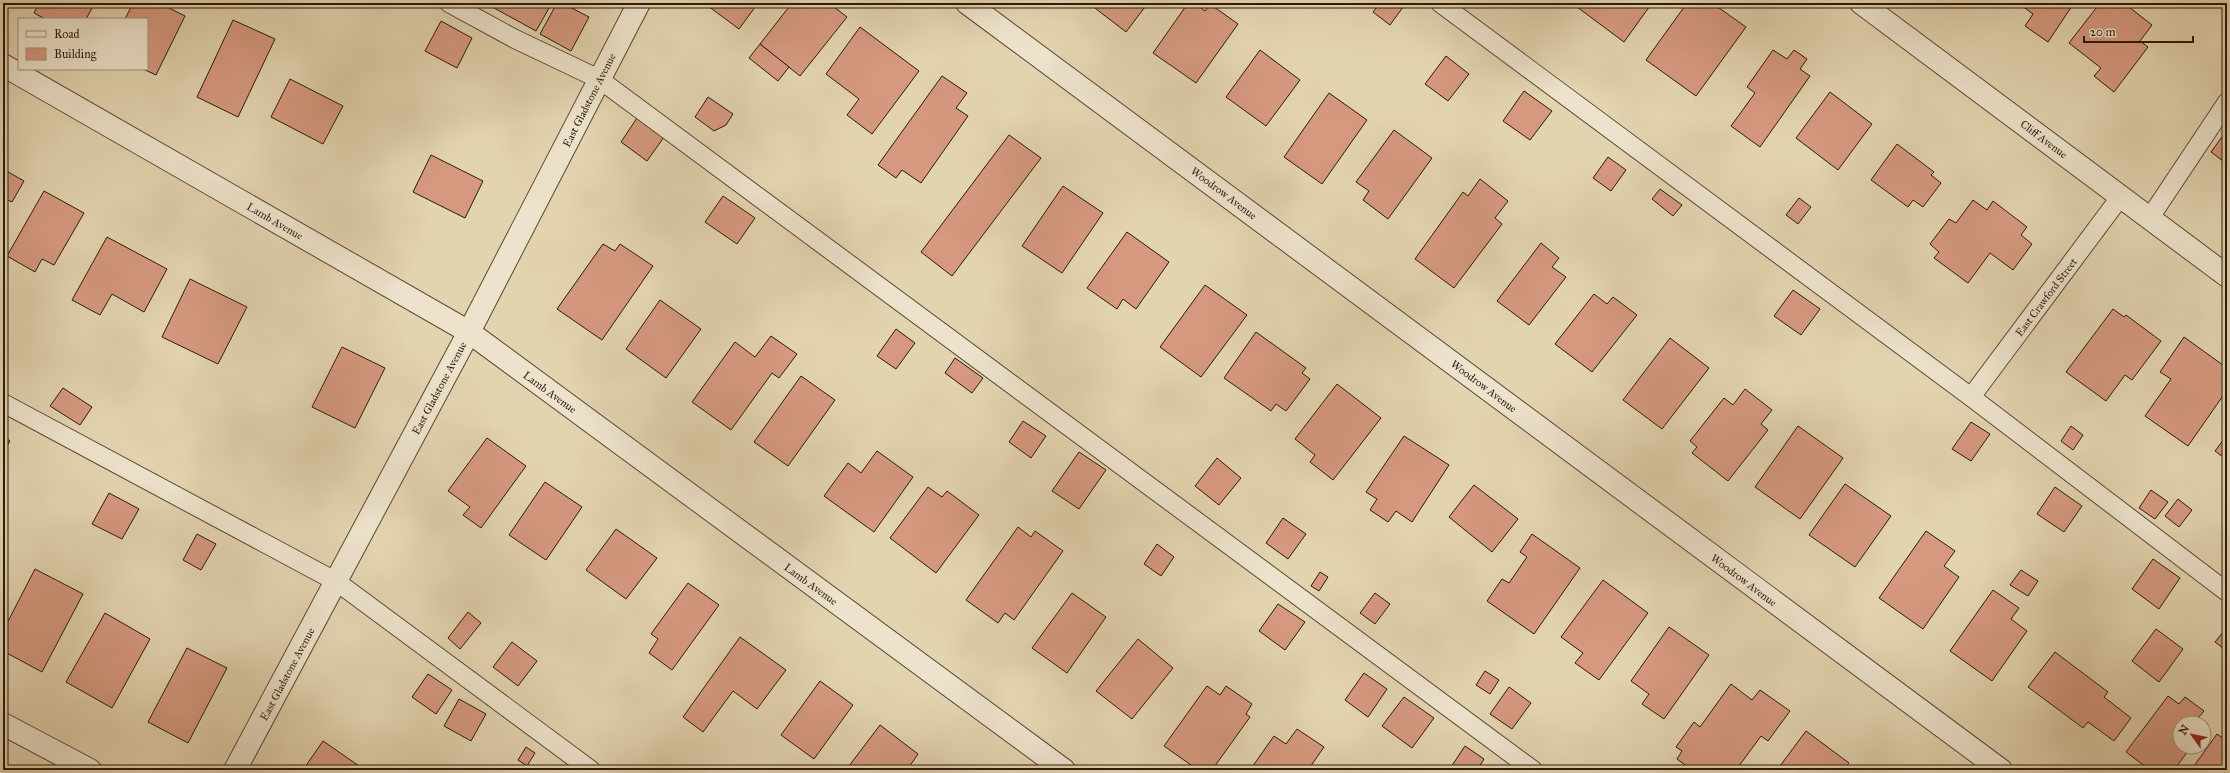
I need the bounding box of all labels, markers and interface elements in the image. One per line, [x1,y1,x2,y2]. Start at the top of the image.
legend [18,18,148,70]
scale bar [2084,18,2193,44]
text: 20 m [2090,25,2116,39]
text: Road [54,27,80,41]
text: Building [54,47,97,62]
street label: East Gladstone Avenue [560,51,619,149]
street label: Cliff Avenue [2018,118,2070,162]
street label: Woodrow Avenue [1188,164,1259,223]
street label: Lamb Avenue [244,200,306,243]
street label: East Crawford Street [2013,255,2080,339]
street label: East Gladstone Avenue [409,339,470,437]
street label: Woodrow Avenue [1448,357,1519,416]
street label: Lamb Avenue [521,369,579,416]
street label: Woodrow Avenue [1708,551,1779,610]
street label: Lamb Avenue [782,561,840,608]
street label: East Gladstone Avenue [257,625,318,723]
north arrow [2172,715,2212,755]
text: N [2176,722,2192,737]

